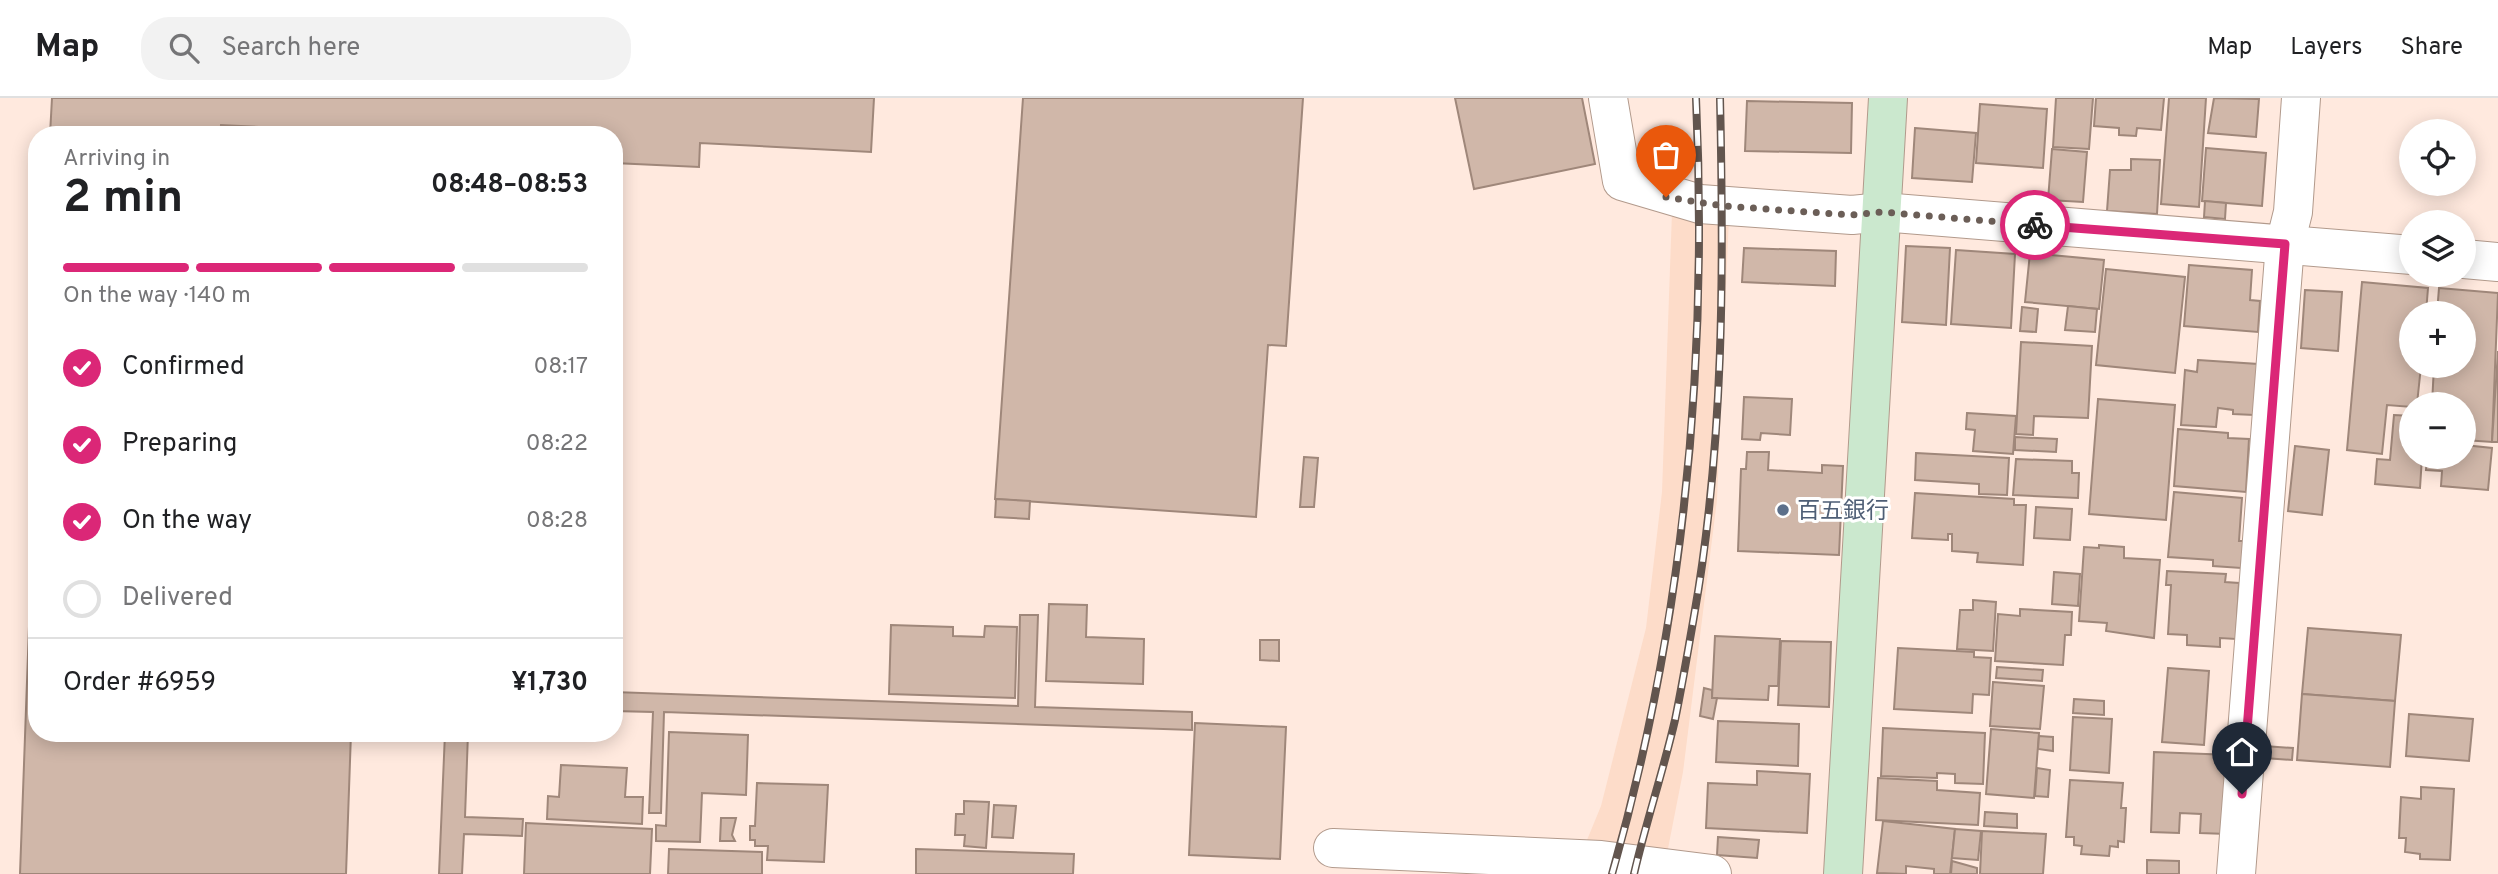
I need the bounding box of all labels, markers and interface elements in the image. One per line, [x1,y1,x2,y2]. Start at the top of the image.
search box [141,17,631,80]
text: Map [35,27,99,69]
icon: search [165,29,203,67]
text: Search here [221,32,360,65]
text: Map [2207,33,2252,63]
text: Layers [2290,33,2362,63]
text: Share [2400,33,2463,63]
map controls [2399,119,2476,469]
button: locate [2399,119,2476,196]
pin [1636,125,1696,197]
icon: bag [1647,136,1685,174]
text: Arriving in [63,145,170,174]
text: 08:48–08:53 [431,169,588,202]
text: 2 min [63,170,183,229]
courier [2000,190,2070,260]
icon: bike [2016,206,2054,244]
button: layers [2399,210,2476,287]
text: On the way · 140 m [63,282,251,311]
button: + [2399,301,2476,378]
icon: check [63,349,101,387]
text: Confirmed [122,351,245,384]
text: 08:17 [534,353,588,382]
button: − [2399,392,2476,469]
icon: check [63,426,101,464]
text: Preparing [122,428,237,461]
text: 08:22 [526,430,588,459]
place label: 百五銀行 [1797,498,1889,527]
marker: 百五銀行 [1775,502,1791,518]
icon: check [63,503,101,541]
text: On the way [122,505,252,538]
text: 08:28 [526,507,588,536]
text: Delivered [122,582,233,615]
text: Order #6959 [63,667,216,700]
text: ¥1,730 [511,667,588,700]
pin [2212,722,2272,794]
icon: home [2223,733,2261,771]

